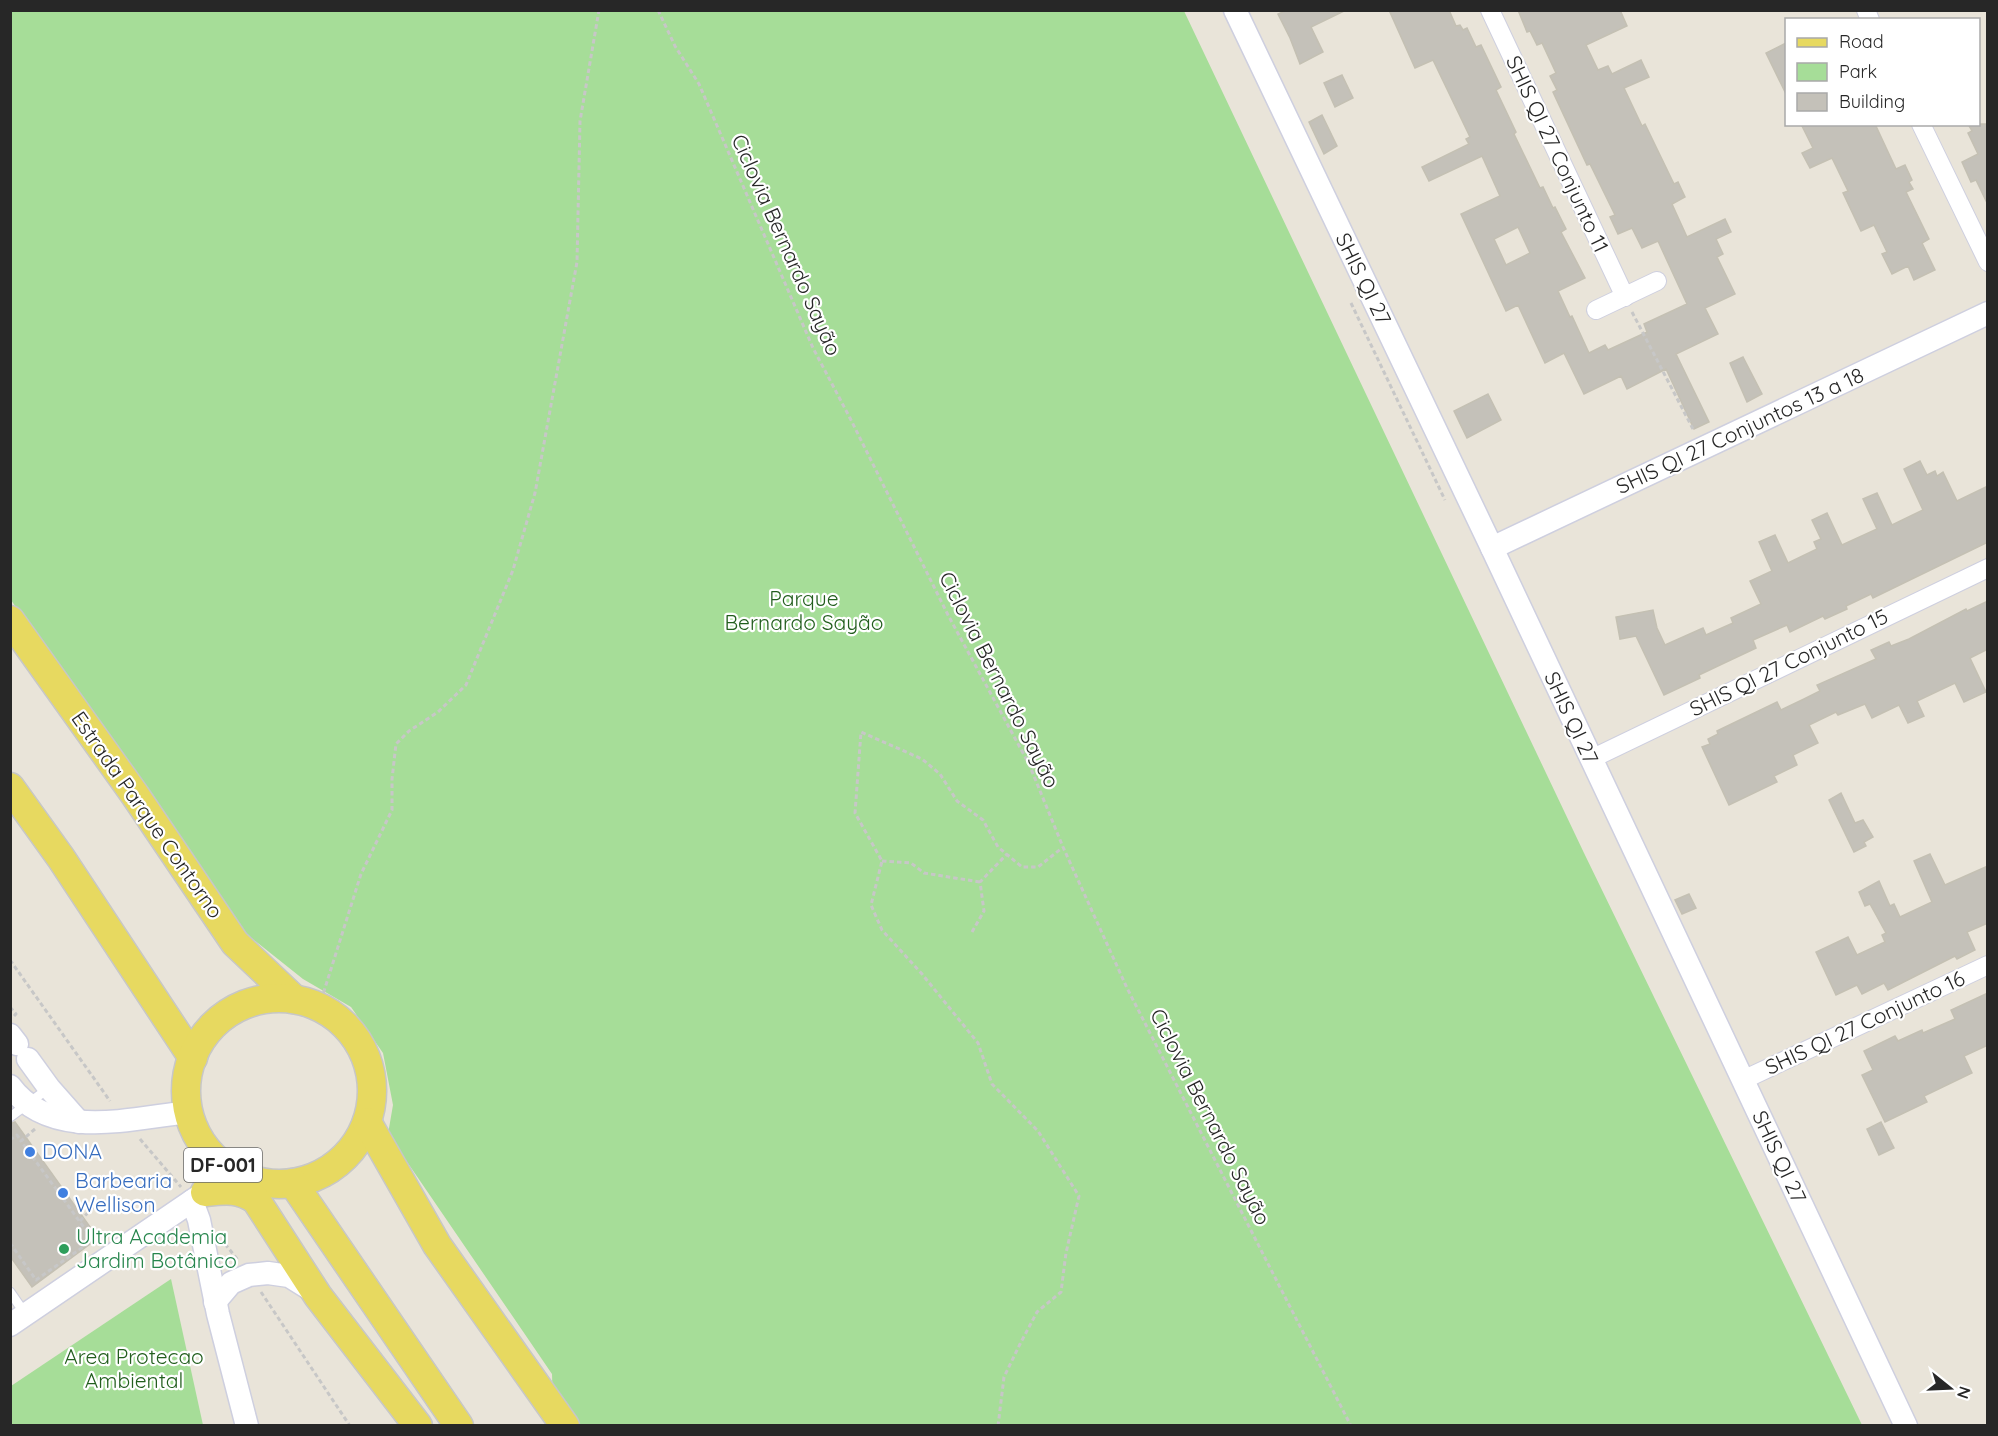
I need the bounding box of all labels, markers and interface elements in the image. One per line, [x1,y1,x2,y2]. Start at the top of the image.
legend [1785,18,1980,126]
text: Road [1839,30,1884,53]
street label: SHIS QI 27 Conjunto 11 [1501,51,1615,256]
text: Park [1839,60,1877,83]
text: Building [1839,90,1905,113]
street label: Ciclovia Bernardo Sayão [726,130,847,359]
street label: SHIS QI 27 [1331,228,1397,329]
street label: SHIS QI 27 Conjuntos 13 a 18 [1612,361,1868,499]
street label: Ciclovia Bernardo Sayão [934,567,1066,792]
park label: Parque Bernardo Sayão [724,585,884,635]
street label: SHIS QI 27 Conjunto 15 [1685,603,1892,721]
street label: SHIS QI 27 [1539,667,1605,768]
street label: Estrada Parque Contorno [66,706,229,923]
street label: SHIS QI 27 Conjunto 16 [1761,964,1969,1080]
street label: Ciclovia Bernardo Sayão [1145,1004,1277,1229]
street label: SHIS QI 27 [1747,1106,1813,1207]
place label: DONA [42,1138,102,1164]
marker: DONA [23,1145,37,1159]
road number: DF-001 [184,1148,262,1182]
place label: Barbearia Wellison [75,1167,172,1217]
marker: Barbearia Wellison [56,1186,70,1200]
place label: Ultra Academia Jardim Botânico [76,1223,237,1273]
marker: Ultra Academia Jardim Botânico [57,1242,71,1256]
park label: Area Protecao Ambiental [64,1343,204,1393]
north arrow [1920,1358,1980,1418]
text: N [1953,1384,1976,1401]

